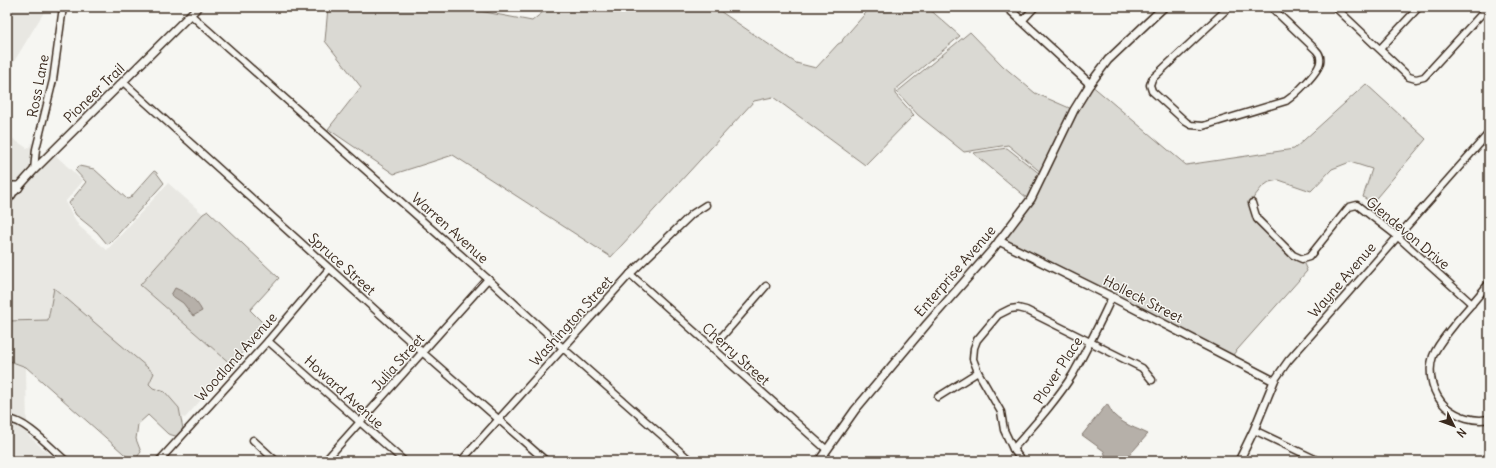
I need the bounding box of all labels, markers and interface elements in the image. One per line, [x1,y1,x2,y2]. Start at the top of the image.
street label: Ross Lane [23,53,53,119]
street label: Pioneer Trail [60,59,128,127]
street label: Warren Avenue [408,189,492,267]
street label: Glendevon Drive [1362,193,1454,273]
street label: Enterprise Avenue [910,222,1000,320]
street label: Spruce Street [305,229,380,299]
street label: Wayne Avenue [1304,239,1380,321]
street label: Holleck Street [1100,271,1186,327]
street label: Washington Street [526,272,616,370]
street label: Woodland Avenue [191,309,281,405]
street label: Cherry Street [698,319,774,389]
street label: Julia Street [368,330,428,394]
street label: Plover Place [1030,333,1086,407]
street label: Howard Avenue [300,352,388,432]
north arrow [1434,406,1474,446]
text: N [1454,425,1469,440]

